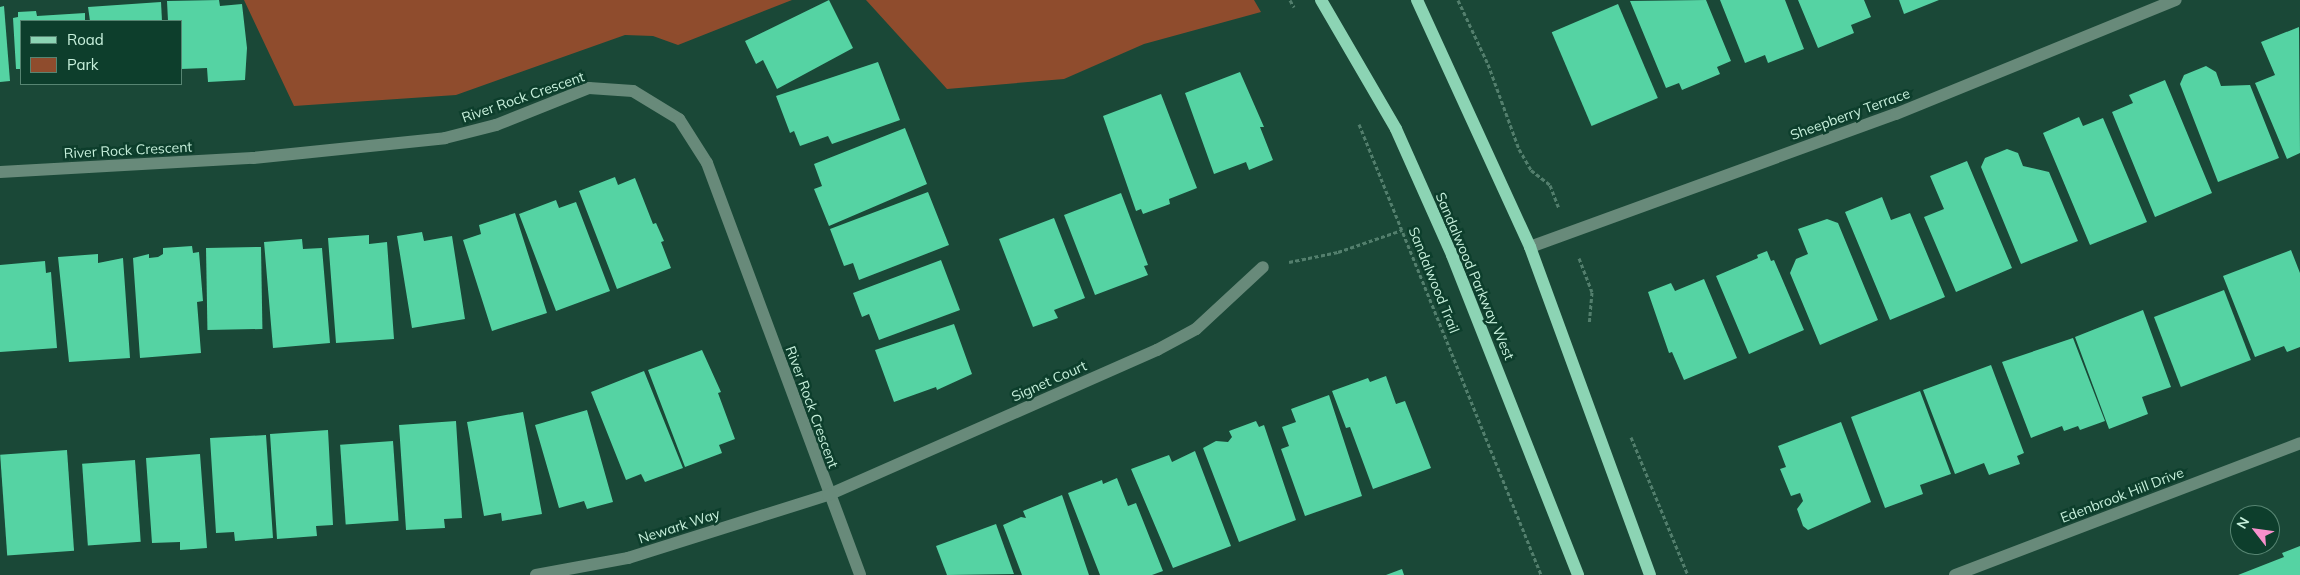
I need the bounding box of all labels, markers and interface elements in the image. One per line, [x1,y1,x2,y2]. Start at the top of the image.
legend [20,20,182,85]
text: Road [67,30,104,49]
text: Park [67,55,99,74]
street label: River Rock Crescent [459,68,587,126]
street label: Sheepberry Terrace [1788,85,1912,143]
street label: River Rock Crescent [63,138,193,162]
street label: Sandalwood Parkway West [1432,190,1518,362]
street label: Sandalwood Trail [1405,224,1463,336]
street label: River Rock Crescent [782,344,842,470]
street label: Signet Court [1009,357,1089,405]
street label: Edenbrook Hill Drive [2058,464,2186,526]
street label: Newark Way [636,505,722,547]
north arrow [2230,505,2280,555]
text: N [2232,514,2253,532]

